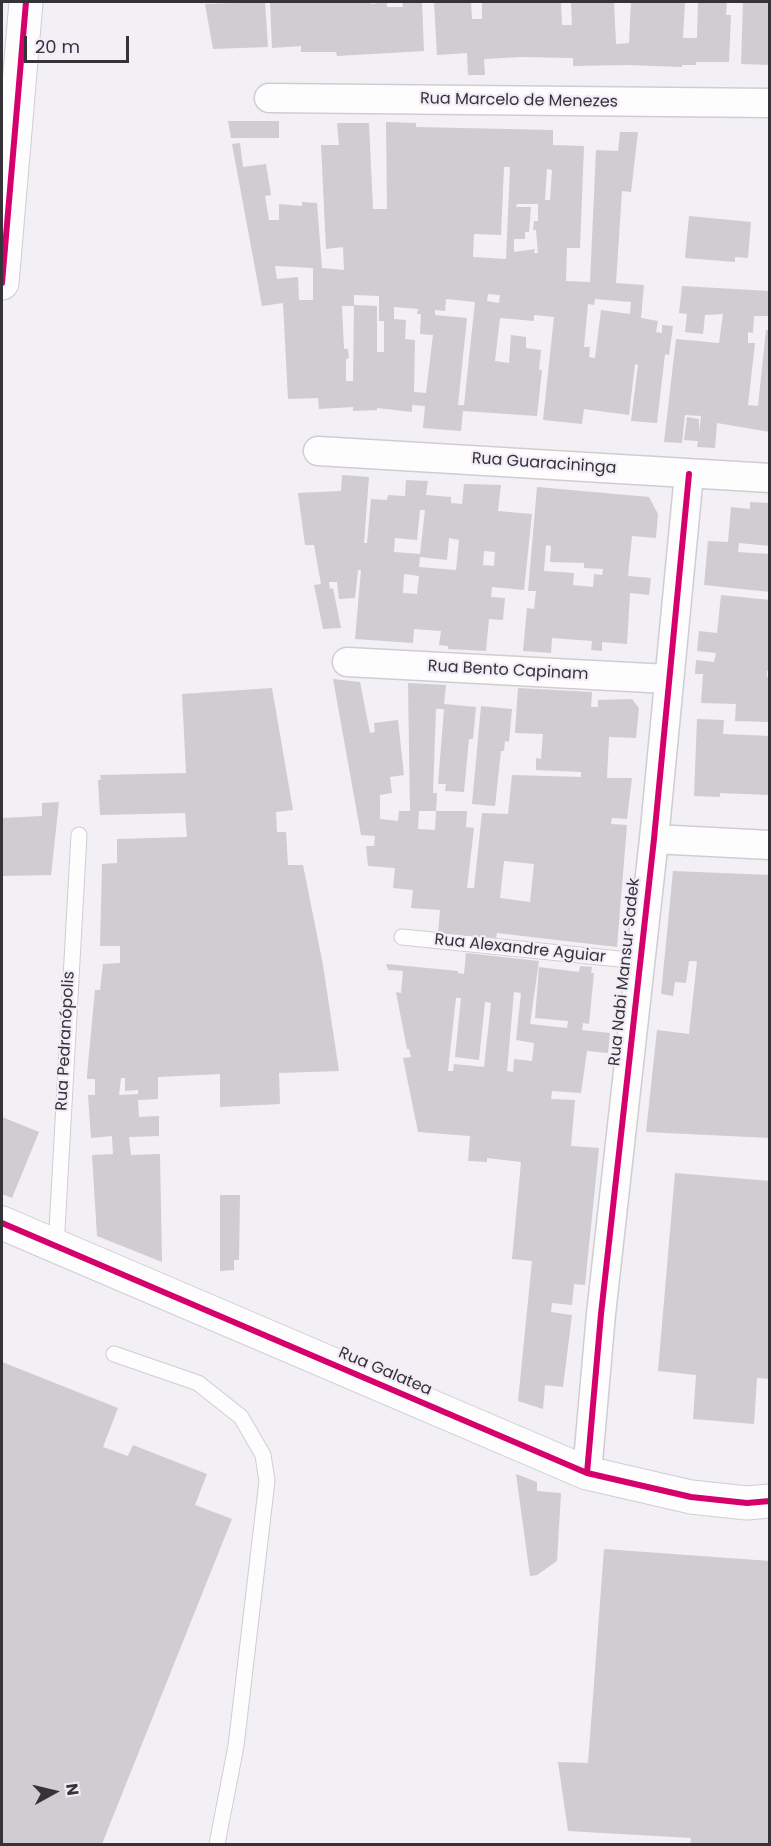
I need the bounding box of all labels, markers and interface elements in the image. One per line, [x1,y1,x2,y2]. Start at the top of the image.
scale bar [27,24,132,62]
text: 20 m [35,34,80,59]
street label: Rua Marcelo de Menezes [420,90,618,112]
street label: Rua Guaracininga [471,449,617,479]
street label: Rua Bento Capinam [427,657,589,685]
street label: Rua Nabi Mansur Sadek [606,877,644,1067]
street label: Rua Alexandre Aguiar [433,930,607,968]
street label: Rua Pedranópolis [53,971,79,1111]
street label: Rua Galatea [335,1344,435,1400]
north arrow [24,1762,84,1822]
text: N [60,1782,85,1797]

